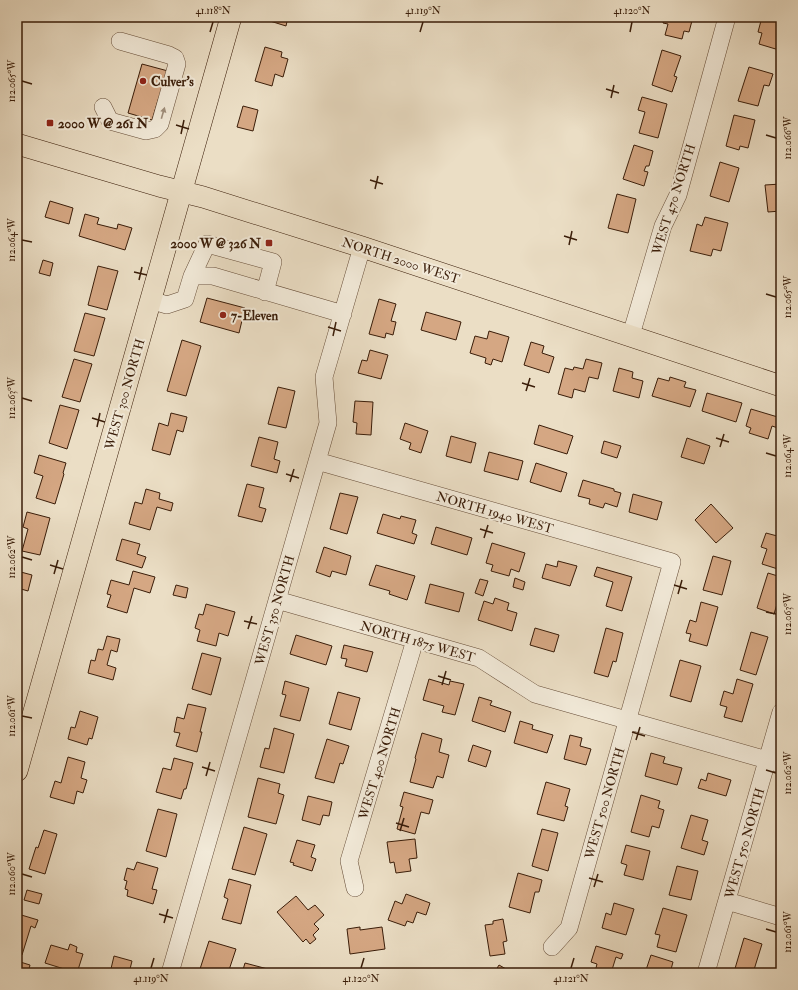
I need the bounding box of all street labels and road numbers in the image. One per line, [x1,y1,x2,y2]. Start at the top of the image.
street label: WEST 470 NORTH [648,142,700,258]
street label: NORTH 2000 WEST [340,234,462,288]
street label: WEST 300 NORTH [101,337,149,452]
street label: NORTH 1940 WEST [434,489,555,537]
street label: WEST 350 NORTH [251,553,298,668]
street label: NORTH 1875 WEST [359,618,477,666]
street label: WEST 400 NORTH [355,705,405,822]
street label: WEST 500 NORTH [581,745,629,862]
street label: WEST 550 NORTH [721,786,768,901]

